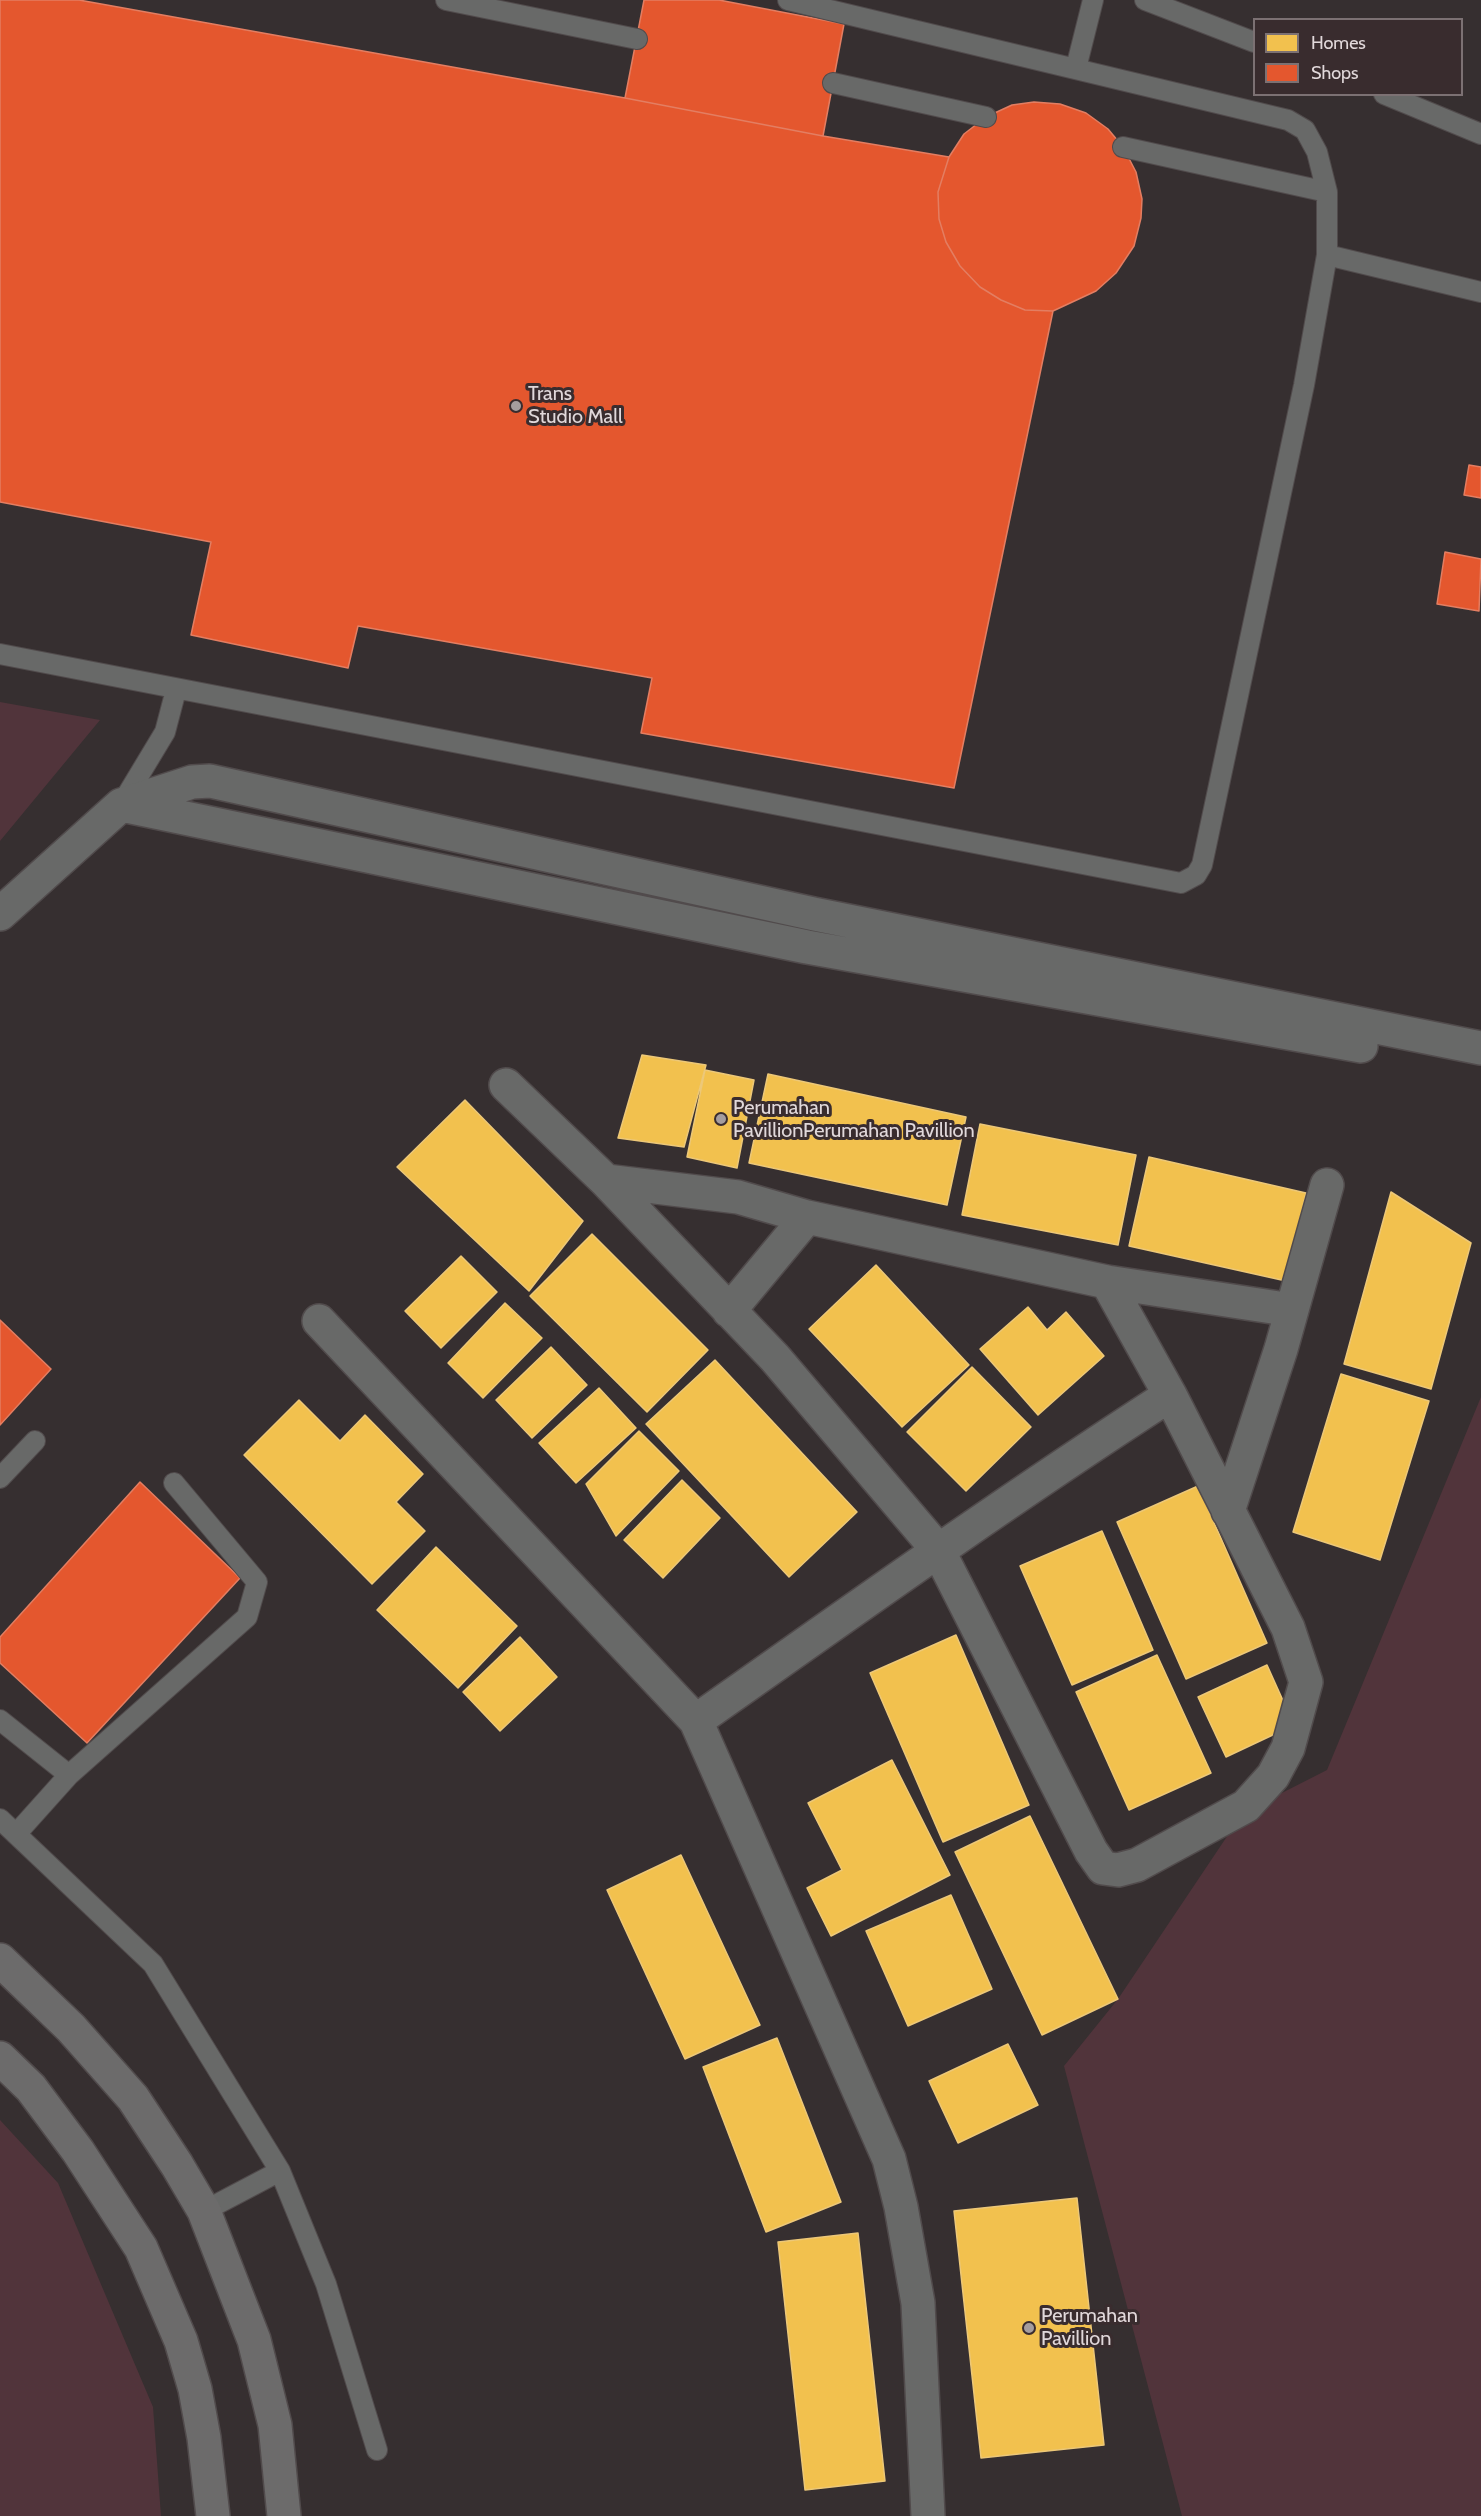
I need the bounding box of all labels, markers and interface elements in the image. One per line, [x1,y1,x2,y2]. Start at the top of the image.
legend [1253,18,1463,96]
text: Homes [1311,32,1366,54]
text: Shops [1311,62,1359,84]
place label: Trans Studio Mall [528,382,623,429]
marker: Trans Studio Mall [509,399,523,413]
place label: Perumahan PavillionPerumahan Pavillion [733,1096,975,1143]
marker: Perumahan PavillionPerumahan Pavillion [714,1112,728,1126]
place label: Perumahan Pavillion [1041,2304,1138,2351]
marker: Perumahan Pavillion [1022,2321,1036,2335]

